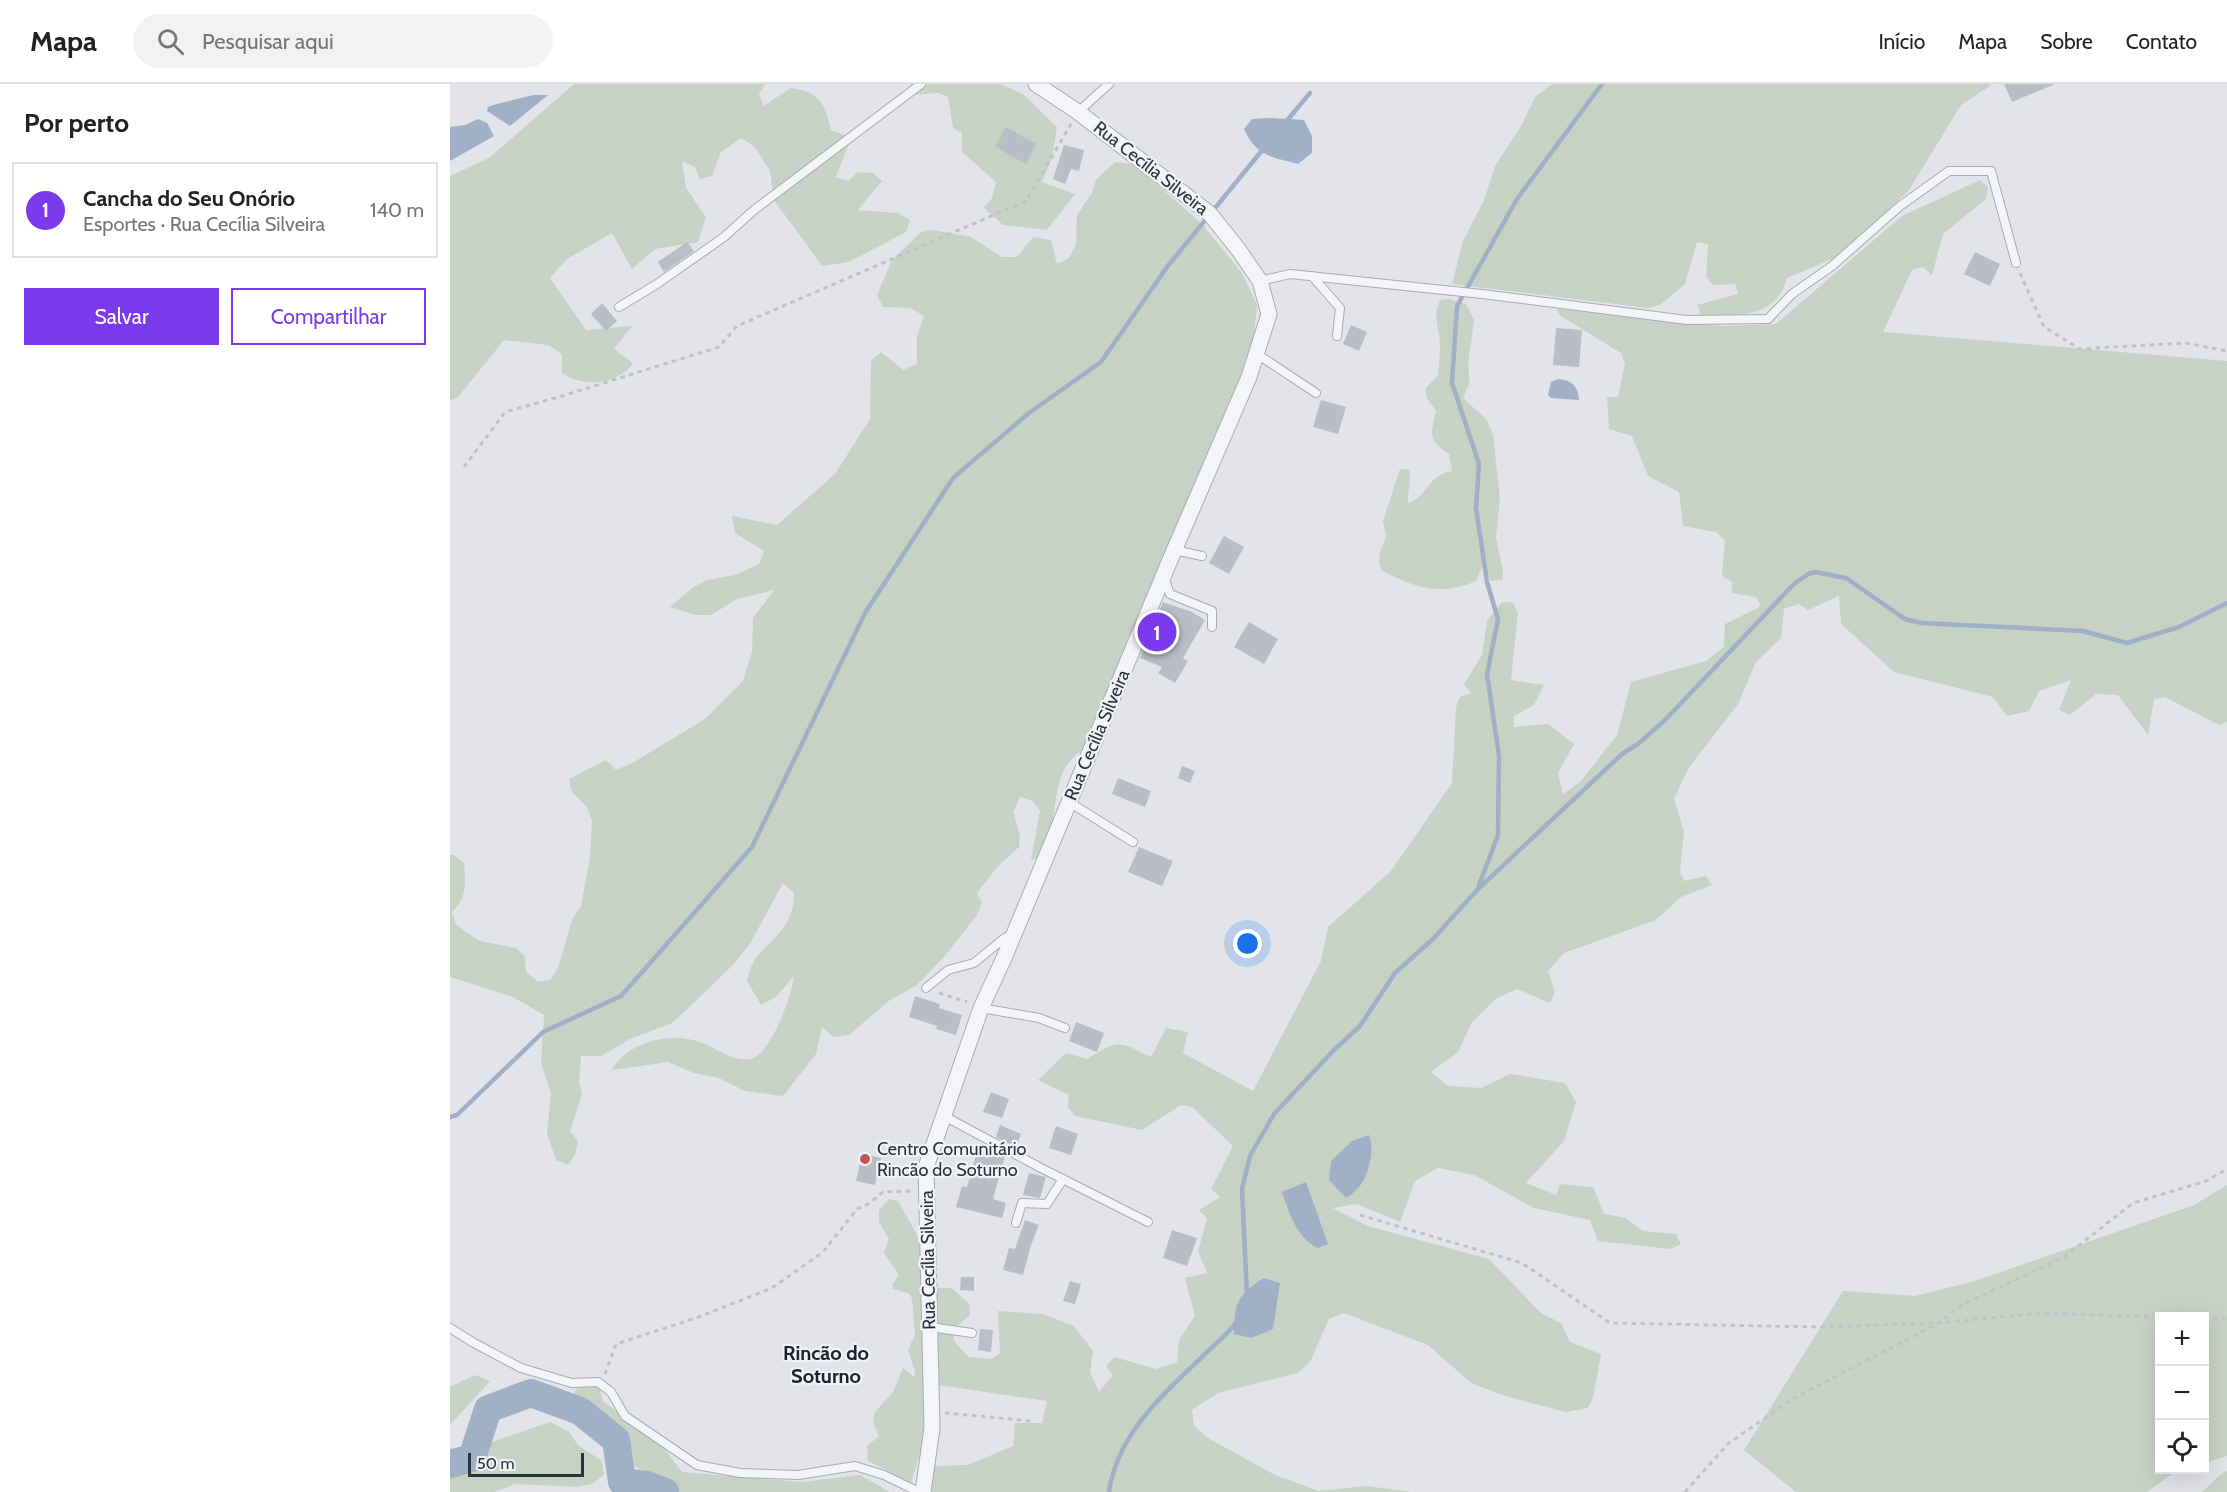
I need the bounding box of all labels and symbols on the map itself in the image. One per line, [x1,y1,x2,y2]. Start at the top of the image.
street label: Rua Cecília Silveira [1089,116,1213,220]
pin: 1 [1138,610,1176,654]
street label: Rua Cecília Silveira [1060,666,1135,804]
your location [1233,929,1262,958]
place label: Centro Comunitário Rincão do Soturno [877,1138,1026,1181]
marker: Centro Comunitário Rincão do Soturno [858,1152,872,1166]
street label: Rua Cecília Silveira [916,1190,940,1330]
district label: Rincão do Soturno [783,1341,869,1388]
scale bar [468,1450,584,1478]

